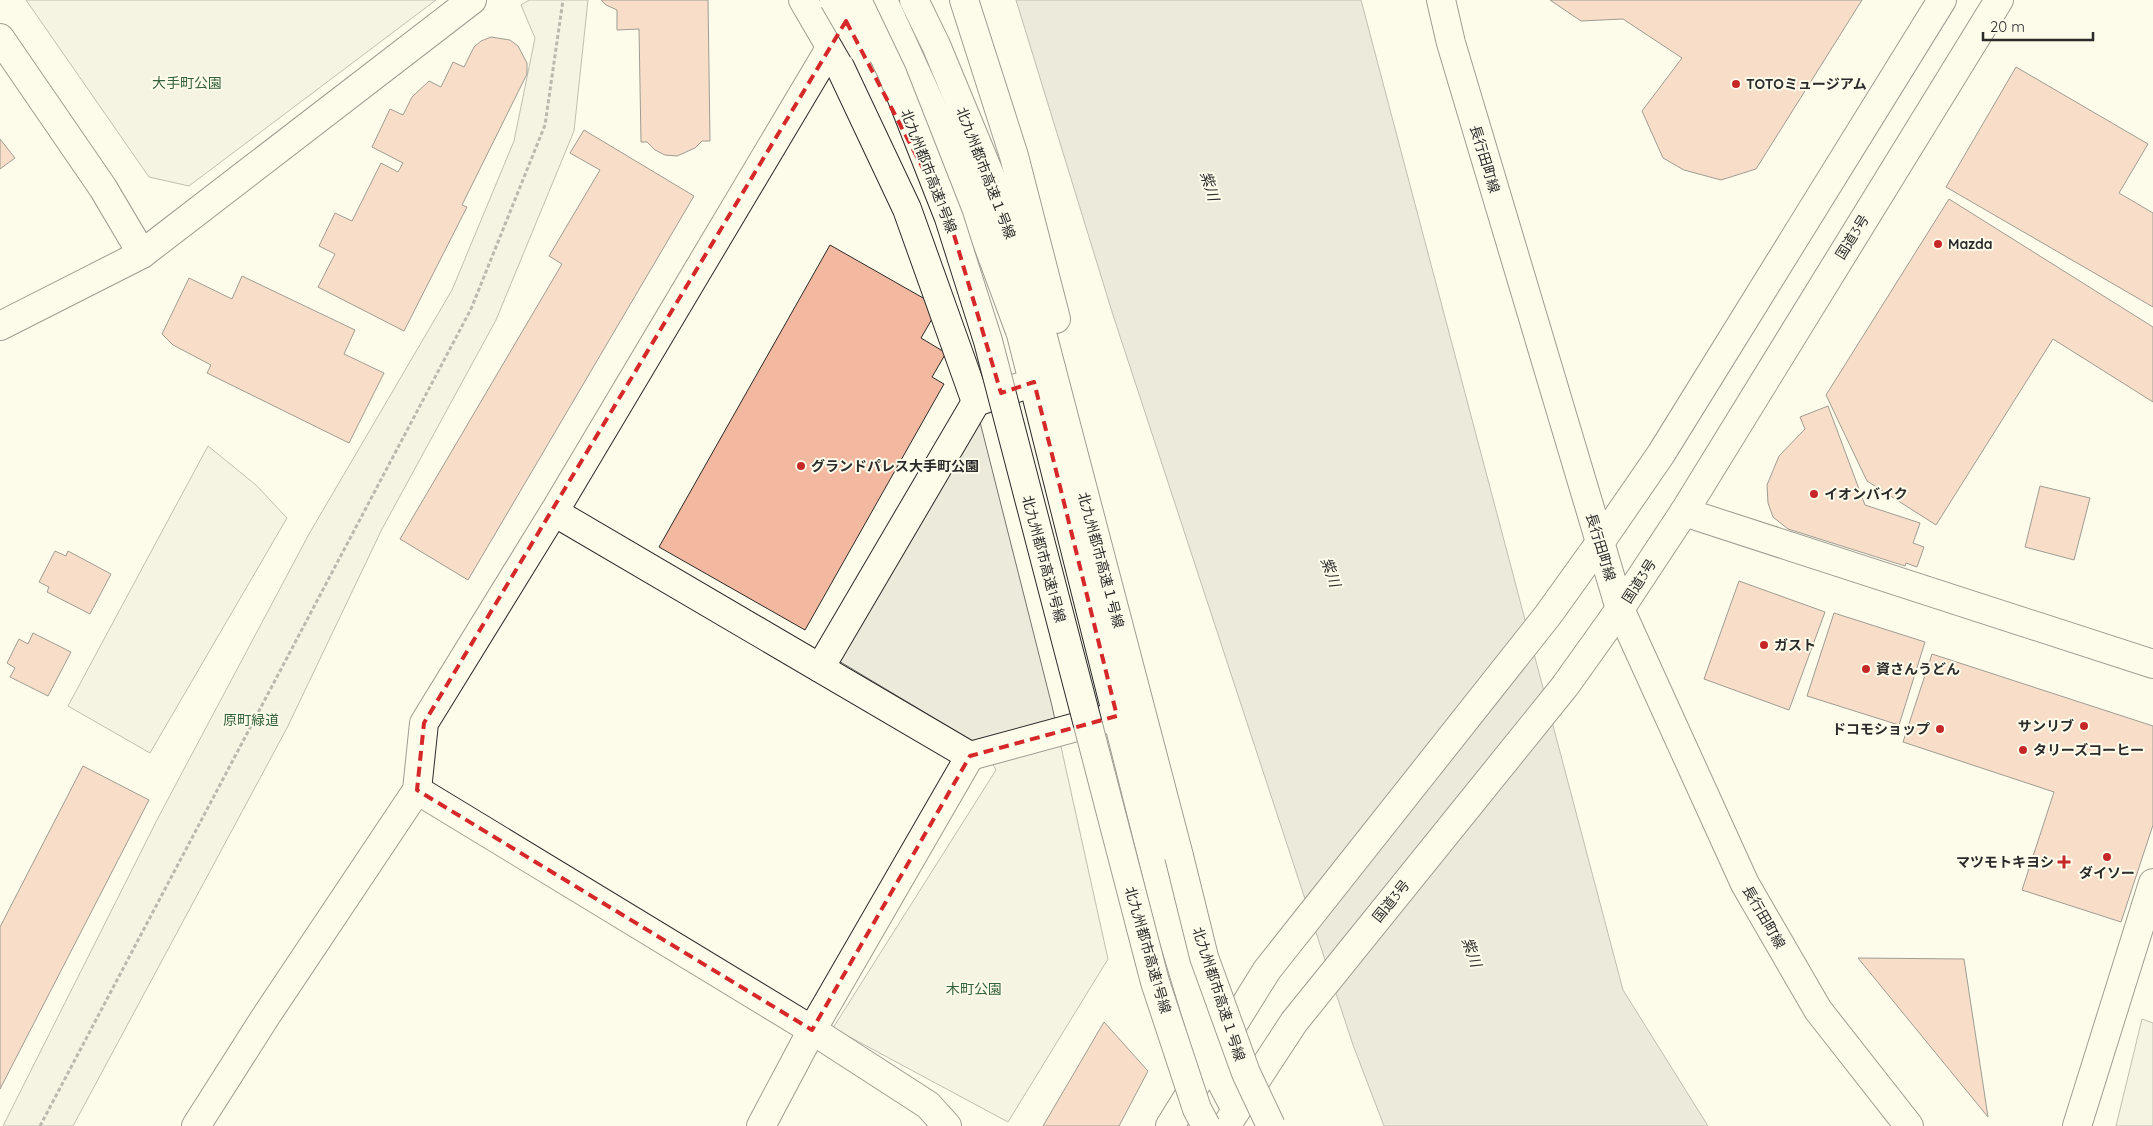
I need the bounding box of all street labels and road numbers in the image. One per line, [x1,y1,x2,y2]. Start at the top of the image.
street label: 北九州都市高速１号線 [953,104,1019,242]
street label: 北九州都市高速1号線 [897,107,961,235]
street label: 長行田町線 [1466,123,1504,195]
street label: 国道3号 [1831,211,1873,263]
street label: 北九州都市高速１号線 [1074,490,1128,630]
street label: 北九州都市高速1号線 [1018,493,1070,625]
street label: 長行田町線 [1582,511,1620,583]
street label: 国道3号 [1618,555,1660,607]
street label: 国道3号 [1368,876,1414,926]
street label: 長行田町線 [1739,882,1789,952]
street label: 北九州都市高速1号線 [1121,884,1175,1016]
street label: 北九州都市高速１号線 [1189,925,1249,1063]

